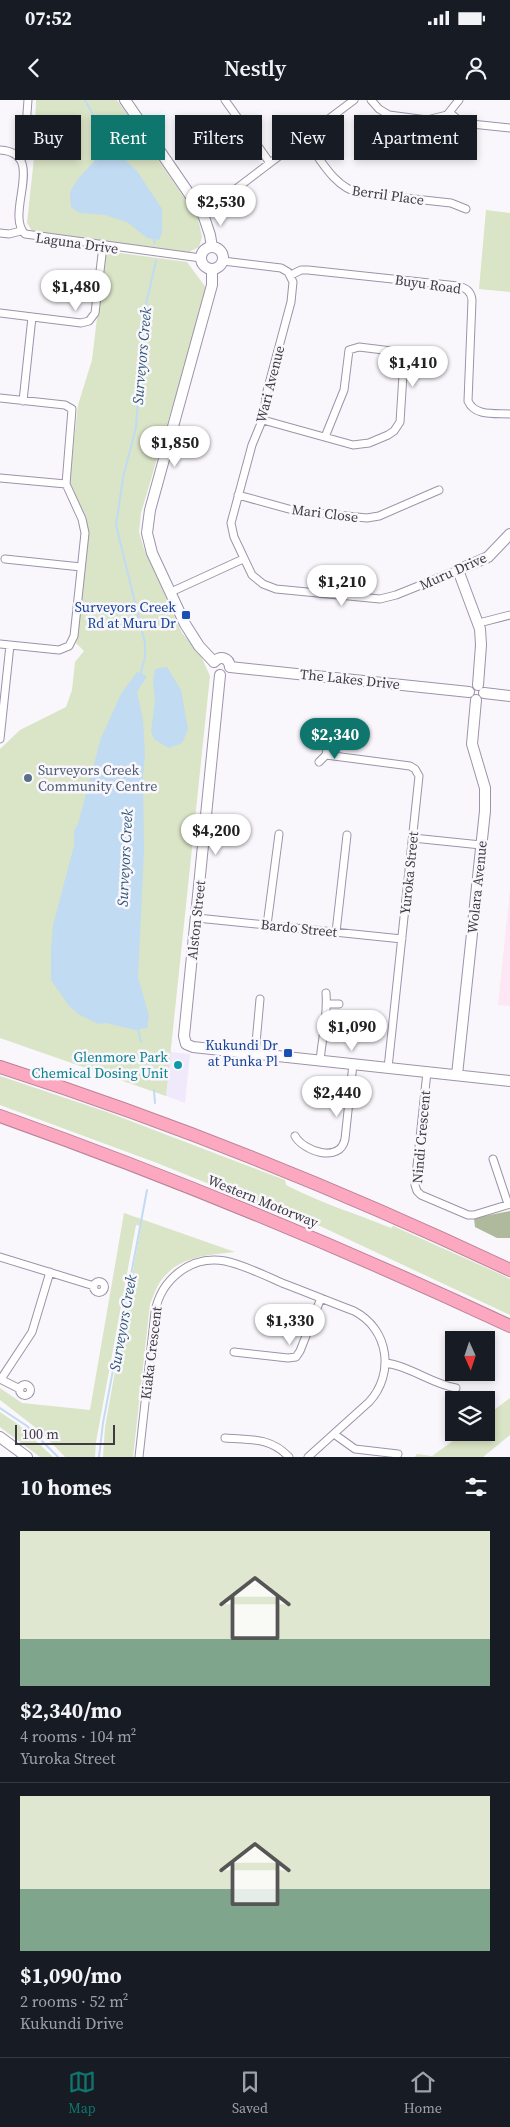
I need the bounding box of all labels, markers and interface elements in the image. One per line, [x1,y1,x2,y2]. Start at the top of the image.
text: 07:52 [25,5,72,31]
text: Nestly [224,53,286,83]
icon: back [20,54,48,82]
icon: person [462,54,490,82]
chip: Buy [15,115,81,160]
chip: Rent [91,115,165,160]
chip: Filters [175,115,262,160]
chip: New [272,115,344,160]
chip: Apartment [354,115,477,160]
street label: Berril Place [351,180,425,210]
pin: $2,530 [180,184,262,227]
text: $2,530 [197,190,245,212]
street label: Laguna Drive [34,227,120,259]
street label: Buyu Road [394,269,462,299]
pin: $1,480 [35,270,117,312]
text: $1,480 [52,275,100,297]
water label: Surveyors Creek [127,306,156,405]
street label: Wari Avenue [251,343,289,425]
pin: $1,410 [372,346,454,388]
text: $1,410 [389,351,437,373]
pin: $1,850 [134,426,216,468]
text: $1,850 [151,431,199,453]
street label: Mari Close [291,499,359,527]
street label: Muru Drive [416,547,490,595]
pin: $1,210 [301,564,383,607]
text: $1,210 [318,570,366,592]
place label: Surveyors Creek Rd at Muru Dr [75,597,176,633]
marker: Surveyors Creek Rd at Muru Dr [180,609,192,621]
street label: The Lakes Drive [299,664,401,694]
pin: $2,340 [294,718,376,760]
text: $2,340 [311,723,359,745]
place label: Surveyors Creek Community Centre [38,760,157,796]
marker: Surveyors Creek Community Centre [22,772,34,784]
water label: Surveyors Creek [111,808,138,907]
pin: $4,200 [175,814,257,856]
text: $4,200 [192,819,240,841]
street label: Yuroka Street [395,830,423,916]
street label: Wolara Avenue [462,840,492,934]
street label: Alston Street [182,879,210,961]
street label: Bardo Street [260,914,339,942]
pin: $1,090 [311,1010,393,1052]
text: $1,090 [328,1015,376,1037]
place label: Kukundi Dr at Punka Pl [205,1035,278,1071]
place label: Glenmore Park Chemical Dosing Unit [32,1047,168,1083]
marker: Kukundi Dr at Punka Pl [282,1047,294,1059]
marker: Glenmore Park Chemical Dosing Unit [172,1059,184,1071]
pin: $2,440 [296,1076,378,1118]
text: $2,440 [313,1081,361,1103]
street label: Nindi Crescent [407,1089,435,1184]
street label: Western Motorway [205,1170,322,1233]
water label: Surveyors Creek [104,1272,141,1373]
pin: $1,330 [249,1304,331,1346]
street label: Kiaka Crescent [135,1305,167,1401]
text: $1,330 [266,1309,314,1331]
north arrow [445,1331,495,1381]
map controls [445,1331,495,1441]
button: layers [445,1391,495,1441]
scale bar [15,1422,115,1445]
text: 100 m [22,1424,59,1444]
text: 10 homes [20,1473,112,1502]
icon: filters [462,1473,490,1501]
icon: home [210,1563,300,1653]
text: $2,340/mo [20,1696,122,1725]
text: 4 rooms · 104 m² [20,1725,136,1747]
text: Yuroka Street [20,1747,115,1769]
icon: home [210,1829,300,1919]
text: $1,090/mo [20,1961,122,1990]
text: 2 rooms · 52 m² [20,1990,128,2012]
text: Kukundi Drive [20,2012,124,2034]
tab: Map [68,2068,96,2118]
tab: Saved [232,2068,268,2118]
tab: Home [404,2068,442,2118]

